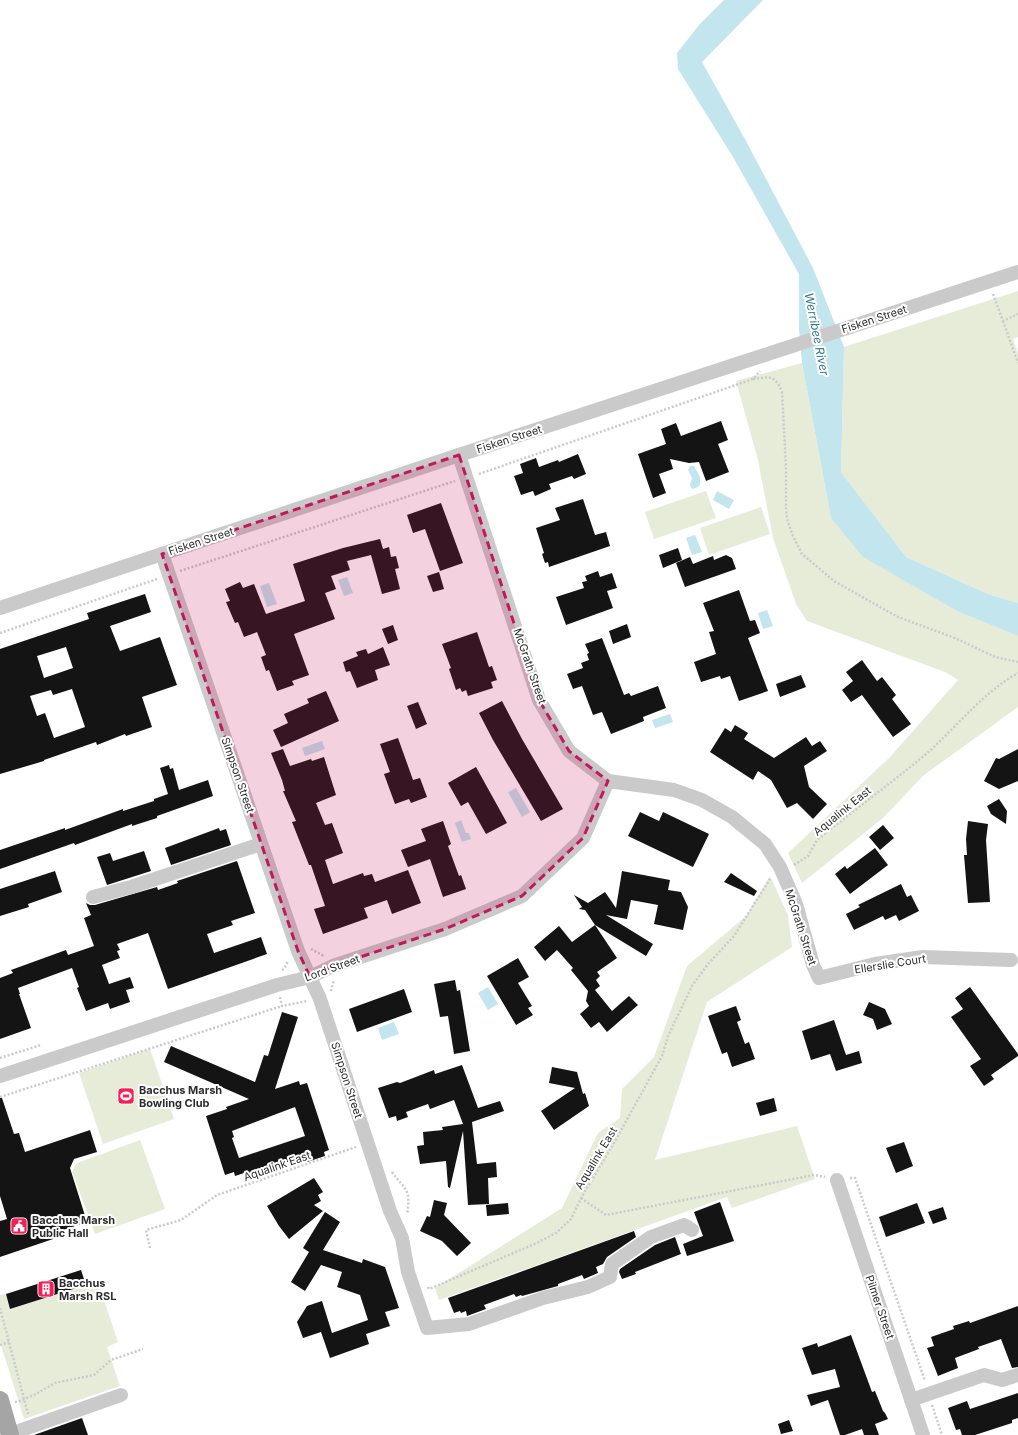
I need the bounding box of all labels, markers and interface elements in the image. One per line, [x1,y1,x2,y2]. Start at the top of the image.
water label: Werribee River [802,292,832,377]
street label: Fisken Street [840,302,909,336]
street label: Fisken Street [475,422,544,456]
street label: Fisken Street [167,524,236,558]
street label: McGrath Street [511,626,550,706]
street label: Simpson Street [218,735,258,815]
street label: Aqualink East [810,783,874,839]
street label: McGrath Street [782,887,820,967]
street label: Lord Street [303,951,362,984]
street label: Ellerslie Court [853,951,927,977]
street label: Simpson Street [328,1040,366,1120]
place label: Bacchus Marsh Bowling Club [139,1083,222,1110]
sports icon: Bacchus Marsh Bowling Club [116,1086,136,1106]
street label: Aqualink East [572,1124,620,1192]
street label: Aqualink East [242,1148,313,1184]
place label: Bacchus Marsh Public Hall [32,1213,115,1240]
public building icon: Bacchus Marsh Public Hall [9,1216,29,1236]
street label: Pilmer Street [863,1273,898,1341]
place label: Bacchus Marsh RSL [59,1276,116,1303]
building icon: Bacchus Marsh RSL [36,1279,56,1299]

